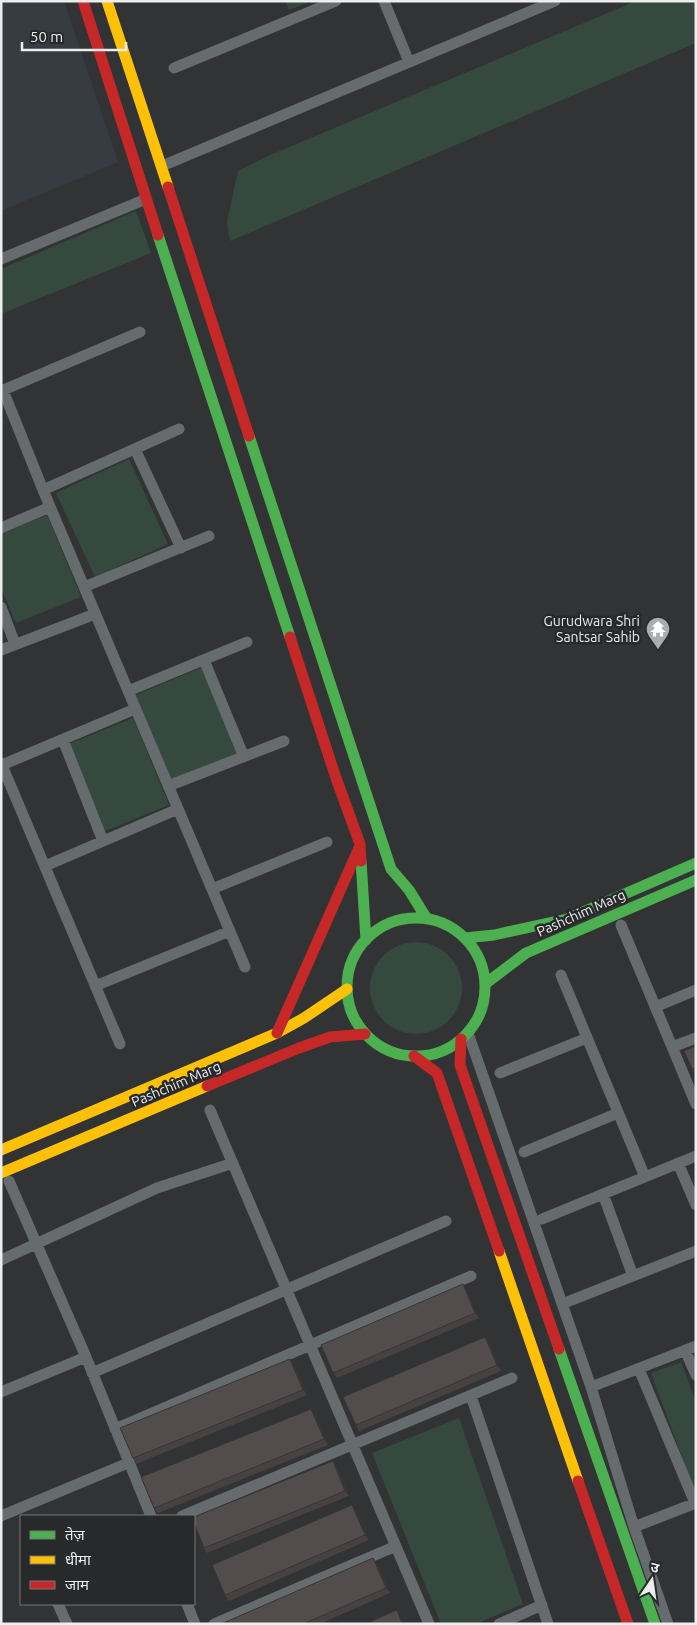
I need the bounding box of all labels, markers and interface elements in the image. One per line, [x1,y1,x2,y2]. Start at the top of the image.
scale bar [22,20,126,52]
text: 50 m [30,28,63,45]
place label: Gurudwara Shri Santsar Sahib [543,613,640,645]
temple icon: Gurudwara Shri Santsar Sahib [645,616,671,650]
street label: Pashchim Marg [534,886,628,940]
street label: Pashchim Marg [129,1058,223,1110]
legend [20,1515,195,1605]
text: तेज़ [65,1526,86,1543]
text: धीमा [65,1551,92,1568]
north arrow [627,1555,677,1605]
text: उ [649,1559,661,1576]
text: जाम [65,1576,90,1593]

